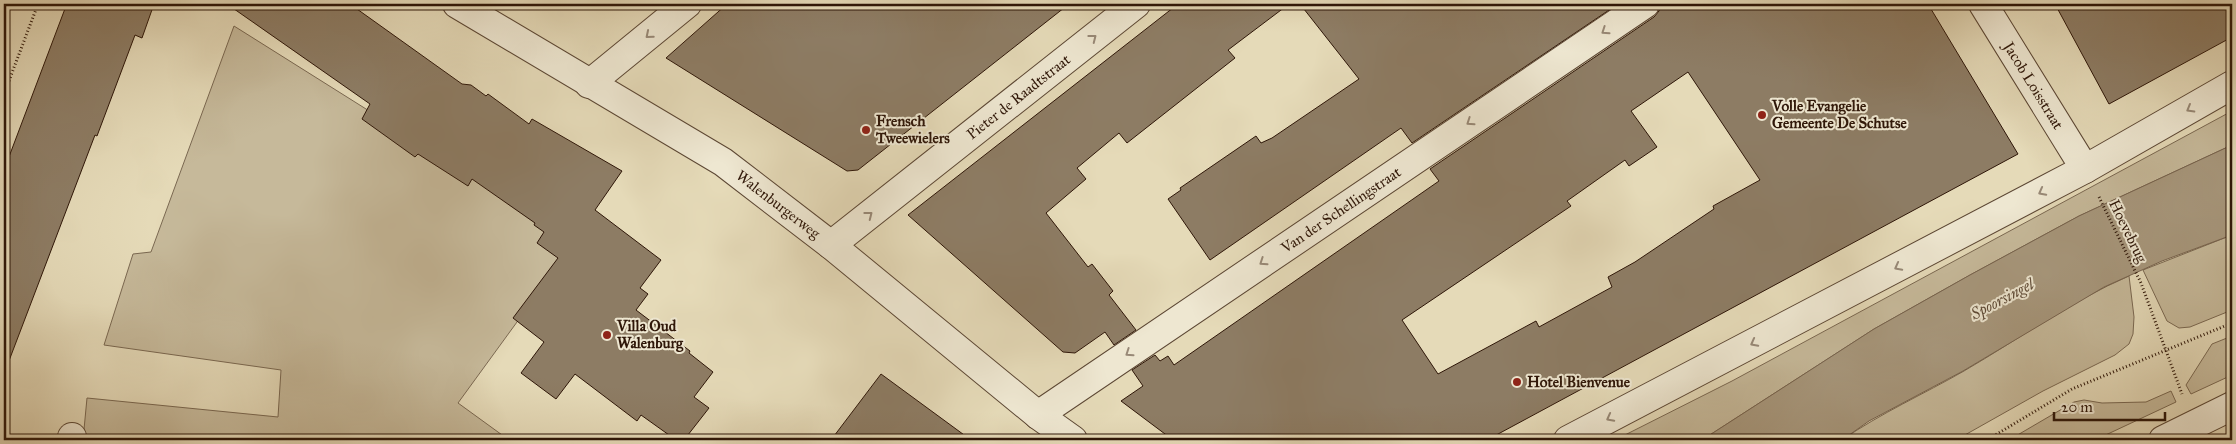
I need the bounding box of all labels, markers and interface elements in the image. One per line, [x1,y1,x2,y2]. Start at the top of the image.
one-way arrow [1601,25,1611,34]
one-way arrow [646,29,655,37]
one-way arrow [1087,35,1096,44]
street label: Jacob Loisstraat [1998,37,2068,133]
street label: Pieter de Raadtstraat [963,50,1074,143]
place label: Volle Evangelie Gemeente De Schutse [1771,97,1907,132]
one-way arrow [2186,103,2195,113]
marker: Volle Evangelie Gemeente De Schutse [1756,109,1768,121]
place label: Frensch Tweewielers [875,112,950,147]
one-way arrow [1467,116,1476,125]
marker: Frensch Tweewielers [860,124,872,136]
street label: Van der Schellingstraat [1277,162,1405,257]
street label: Walenburgerweg [733,167,825,243]
one-way arrow [2038,185,2047,195]
street label: Hoevebrug [2105,197,2151,266]
one-way arrow [863,212,873,221]
one-way arrow [1260,256,1269,265]
one-way arrow [1894,261,1903,271]
water label: Spoorsingel [1966,274,2039,325]
place label: Villa Oud Walenburg [616,317,684,353]
marker: Villa Oud Walenburg [601,329,613,341]
one-way arrow [1750,336,1759,346]
one-way arrow [1125,347,1134,357]
place label: Hotel Bienvenue [1527,373,1631,391]
marker: Hotel Bienvenue [1511,376,1523,388]
scale bar [2054,389,2165,421]
text: 20 m [2061,398,2093,416]
one-way arrow [1606,412,1615,422]

